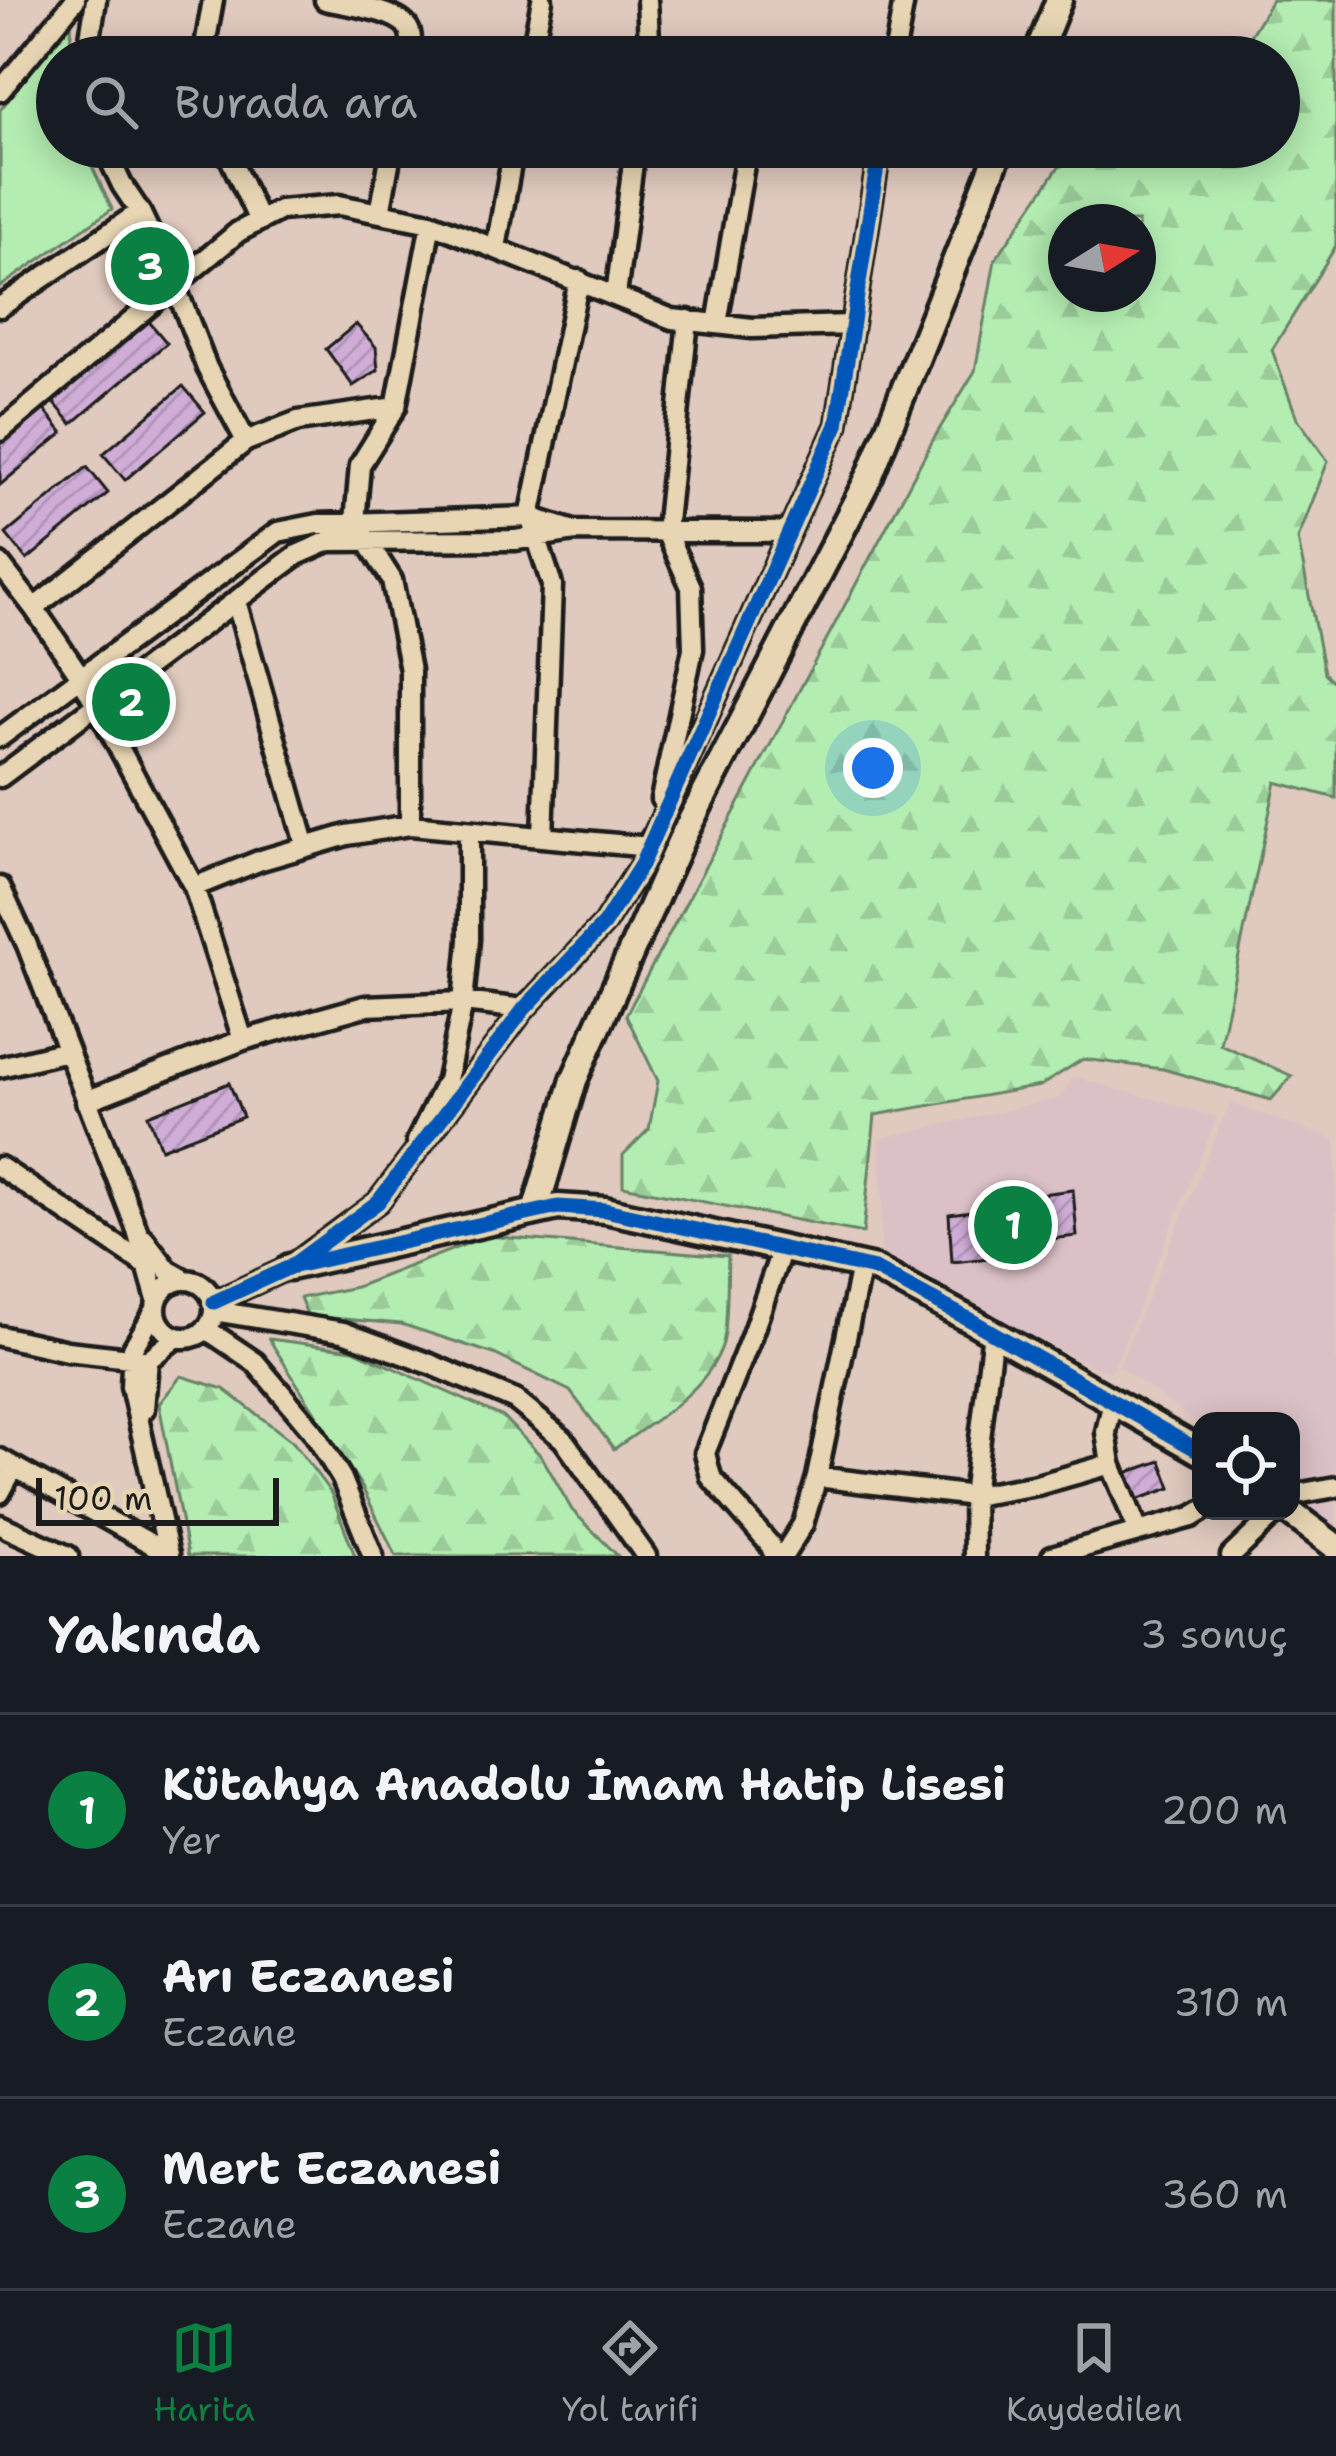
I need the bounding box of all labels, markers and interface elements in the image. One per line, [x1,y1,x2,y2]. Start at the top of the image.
search box [36,36,1300,168]
icon: search [78,69,144,135]
text: Burada ara [174,72,417,132]
north arrow [1048,204,1156,312]
pin: 3 [111,221,189,311]
pin: 2 [92,657,170,747]
your location [843,738,903,798]
pin: 1 [974,1180,1052,1270]
map controls [1192,1412,1300,1520]
button: locate [1192,1412,1300,1520]
scale bar [36,1472,279,1525]
text: 100 m [54,1476,153,1521]
text: Yakında [48,1600,260,1668]
text: 3 sonuç [1140,1608,1288,1660]
text: Kütahya Anadolu İmam Hatip Lisesi [162,1754,1006,1814]
text: 1 [78,1784,96,1836]
text: 200 m [1161,1784,1288,1836]
text: Yer [162,1814,221,1866]
text: Arı Eczanesi [162,1946,454,2006]
text: 2 [73,1976,101,2028]
text: 310 m [1173,1976,1288,2028]
text: Eczane [162,2006,297,2058]
text: Mert Eczanesi [162,2138,501,2198]
text: 3 [73,2168,101,2220]
text: 360 m [1161,2168,1288,2220]
text: Eczane [162,2198,297,2250]
tab: Harita [154,2315,255,2432]
tab: Yol tarifi [562,2315,699,2432]
tab: Kaydedilen [1006,2315,1182,2432]

